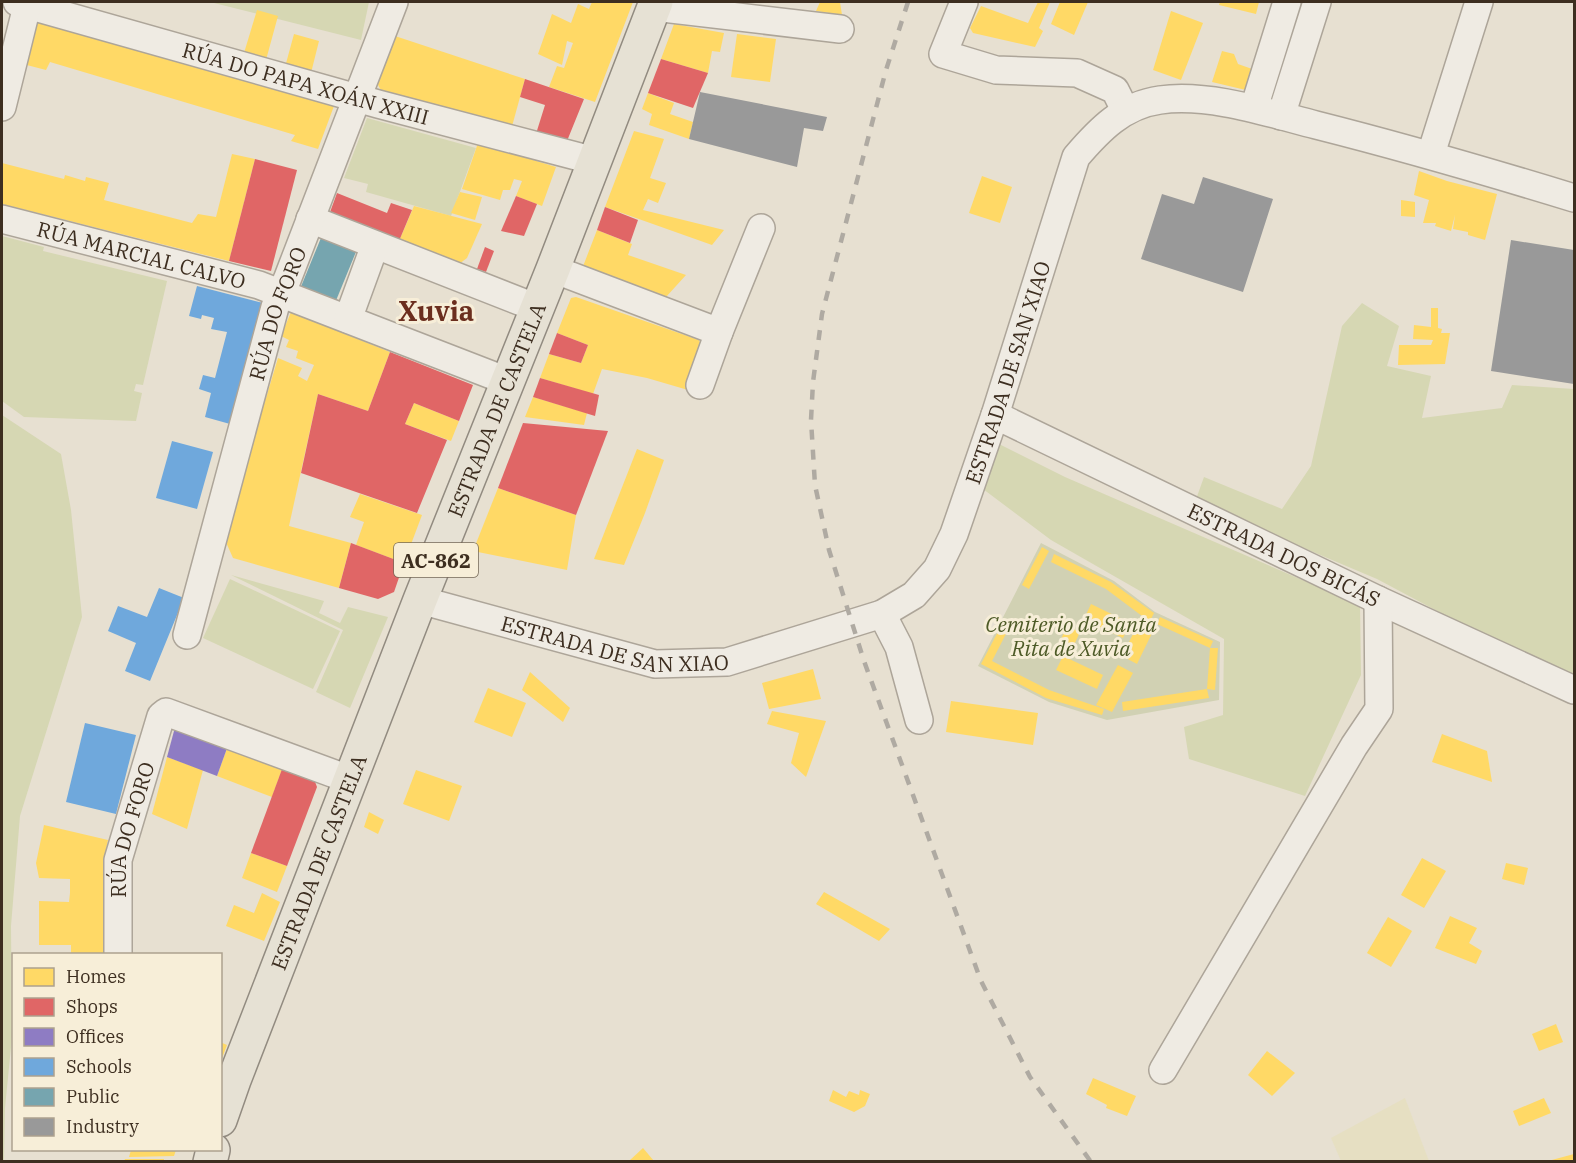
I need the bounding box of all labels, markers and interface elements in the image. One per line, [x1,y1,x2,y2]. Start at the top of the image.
street label: RÚA DO PAPA XOÁN XXIII [179,35,432,131]
street label: RÚA MARCIAL CALVO [34,215,249,295]
street label: RÚA DO FORO [242,243,313,384]
street label: ESTRADA DE SAN XIAO [958,257,1057,488]
district label: Xuvia [398,293,474,328]
street label: ESTRADA DE CASTELA [441,298,552,521]
street label: ESTRADA DOS BICÁS [1183,496,1385,613]
road number: AC-862 [394,543,478,577]
street label: ESTRADA DE SAN XIAO [498,609,729,678]
park label: Cemiterio de Santa Rita de Xuvia [985,610,1157,662]
street label: ESTRADA DE CASTELA [264,750,373,974]
street label: RÚA DO FORO [104,758,161,898]
legend [12,953,222,1151]
text: Homes [66,965,126,988]
text: Shops [66,995,118,1018]
text: Offices [66,1025,124,1048]
text: Schools [66,1055,132,1078]
text: Public [66,1085,120,1108]
text: Industry [66,1115,139,1138]

